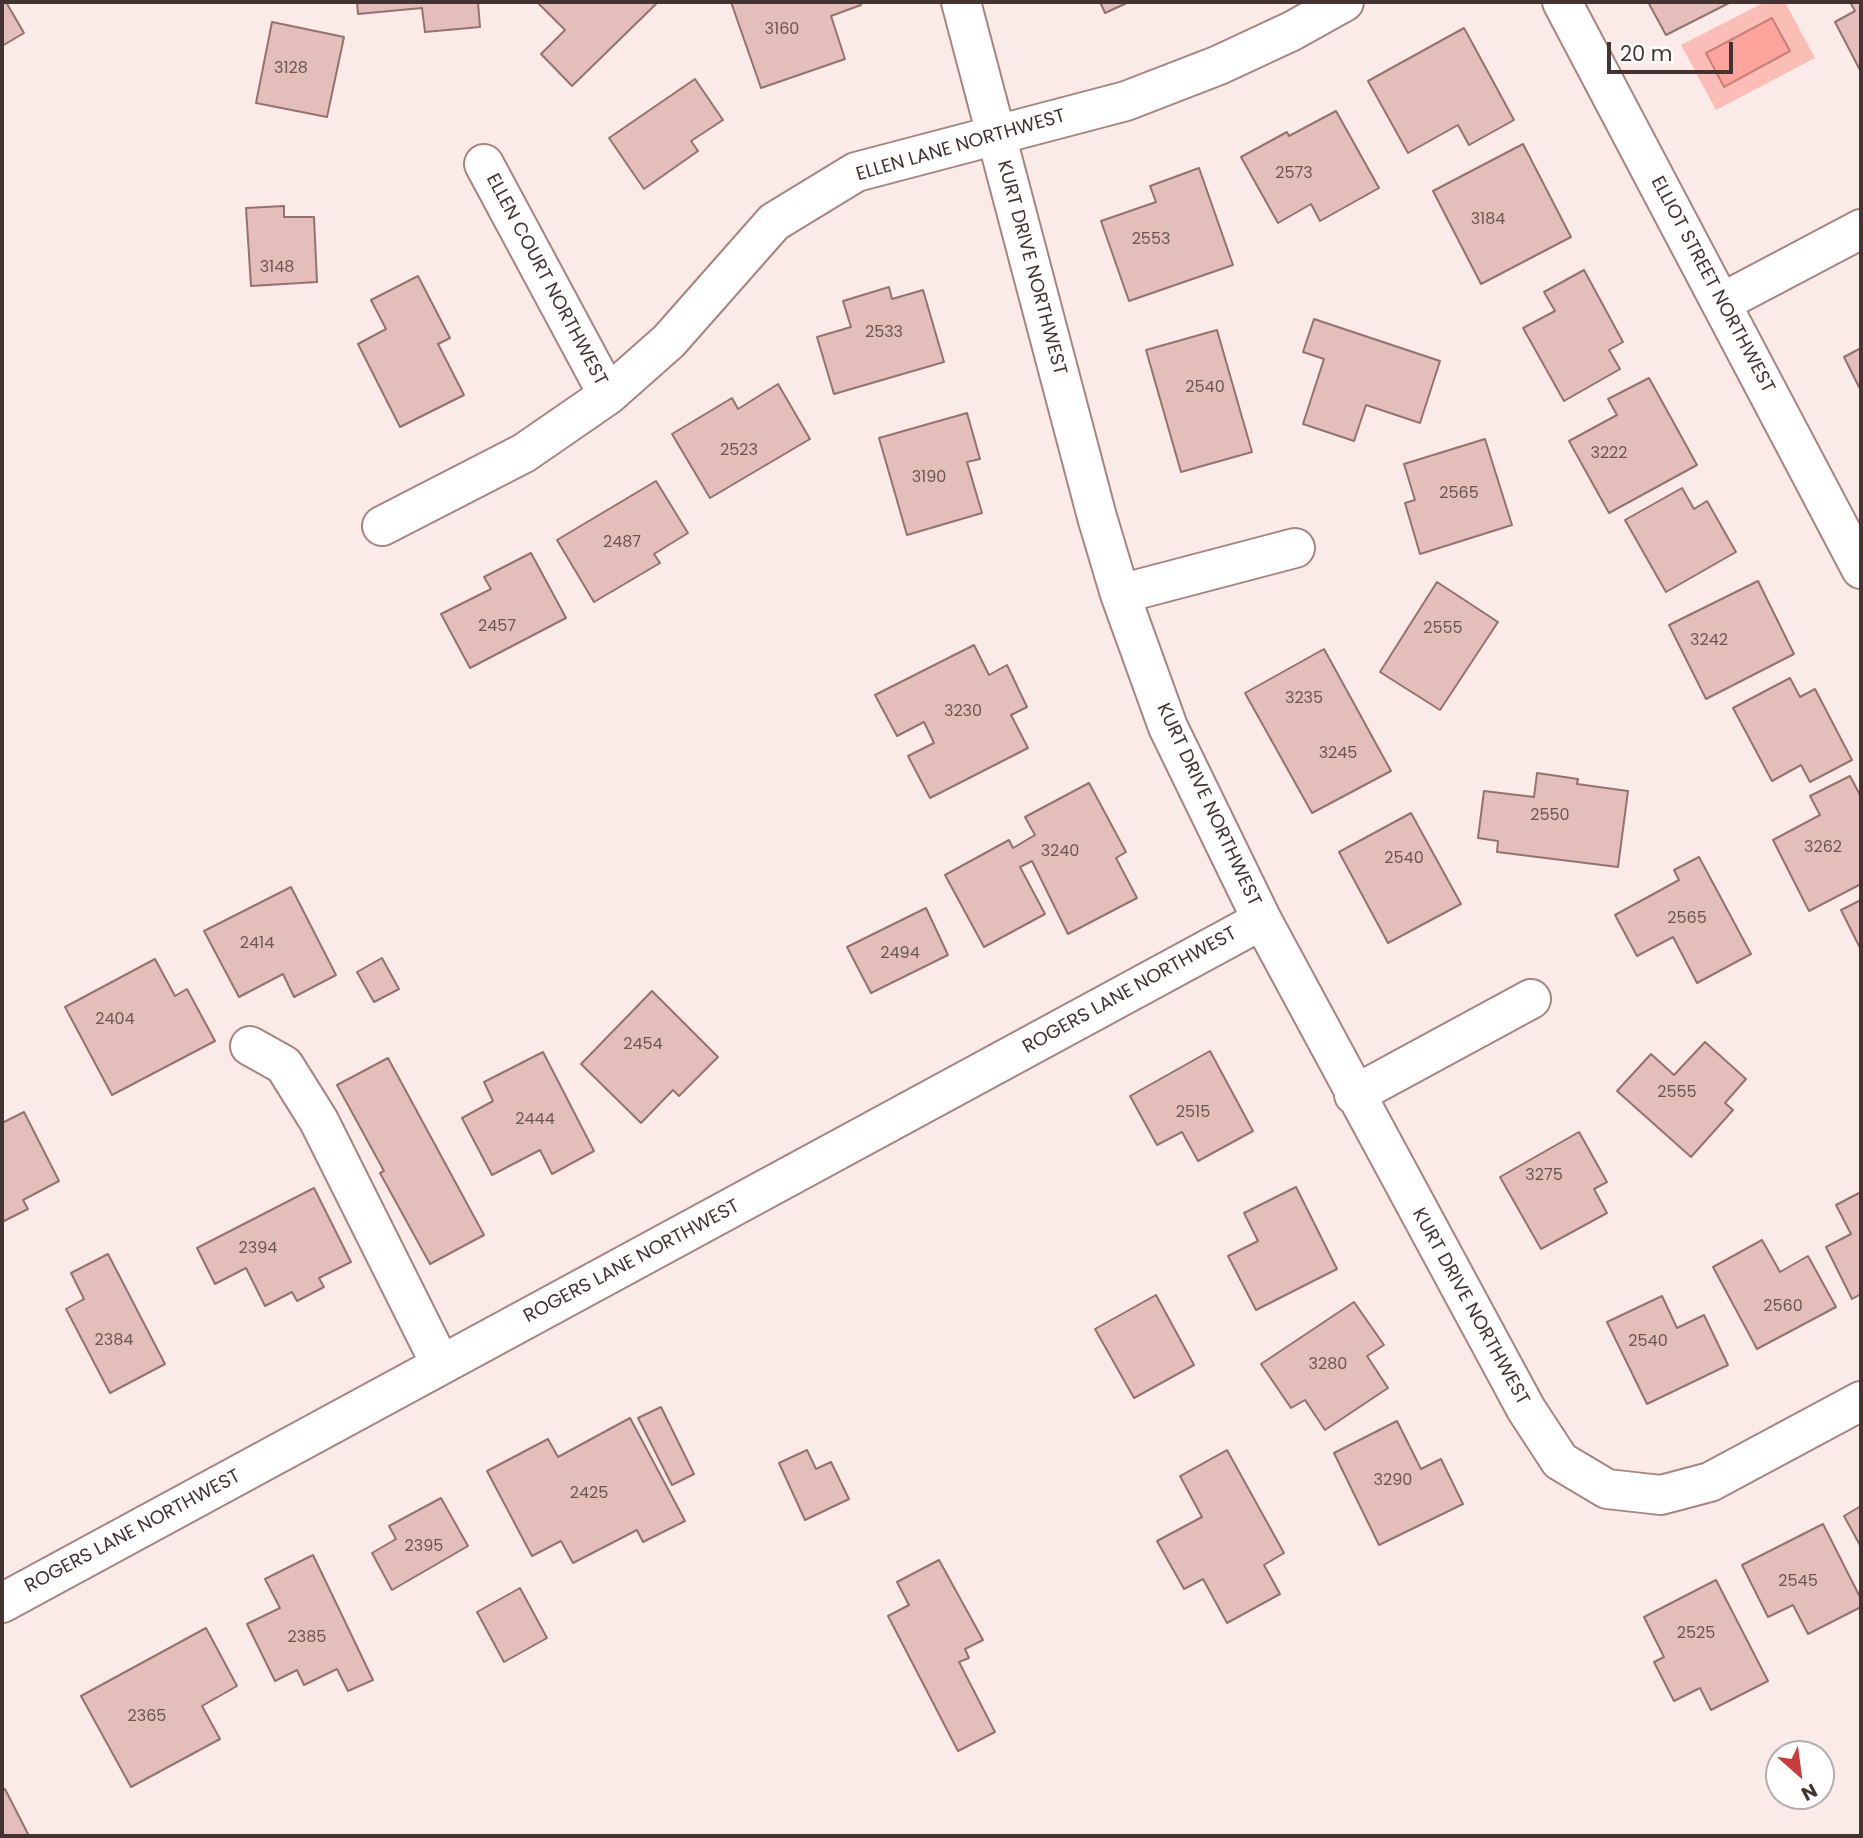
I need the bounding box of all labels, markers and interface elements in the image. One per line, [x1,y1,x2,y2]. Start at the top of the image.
house number: 3160 [765,20,799,40]
scale bar [1611,28,1737,72]
text: 20 m [1620,39,1673,68]
house number: 3128 [274,59,308,79]
street label: ELLEN LANE NORTHWEST [854,105,1068,187]
street label: KURT DRIVE NORTHWEST [991,158,1071,378]
house number: 2573 [1275,164,1313,184]
street label: ELLEN COURT NORTHWEST [480,170,612,390]
street label: ELLIOT STREET NORTHWEST [1645,173,1779,397]
house number: 3184 [1471,210,1505,230]
house number: 2553 [1132,230,1170,250]
house number: 3148 [260,258,294,278]
house number: 2533 [865,323,903,343]
house number: 2540 [1185,378,1225,398]
house number: 2523 [720,441,758,461]
house number: 3222 [1590,444,1628,464]
house number: 3190 [912,468,946,488]
house number: 2565 [1439,484,1479,504]
house number: 2487 [603,533,641,553]
house number: 2457 [478,617,516,637]
house number: 2555 [1423,619,1463,639]
house number: 3242 [1690,631,1728,651]
house number: 3235 [1285,689,1323,709]
street label: KURT DRIVE NORTHWEST [1151,700,1265,910]
house number: 3230 [944,702,982,722]
house number: 3245 [1319,744,1357,764]
house number: 2550 [1530,806,1570,826]
house number: 3262 [1804,838,1842,858]
house number: 3240 [1041,842,1079,862]
house number: 2540 [1384,849,1424,869]
house number: 2565 [1667,909,1707,929]
street label: ROGERS LANE NORTHWEST [1019,923,1241,1059]
house number: 2414 [240,934,274,954]
house number: 2494 [880,944,920,964]
house number: 2404 [95,1010,135,1030]
house number: 2454 [623,1035,663,1055]
house number: 2555 [1657,1083,1697,1103]
house number: 2515 [1176,1103,1210,1123]
house number: 2444 [515,1110,555,1130]
house number: 3275 [1525,1166,1563,1186]
street label: ROGERS LANE NORTHWEST [520,1195,744,1329]
street label: KURT DRIVE NORTHWEST [1406,1205,1534,1409]
house number: 2394 [239,1239,277,1259]
house number: 2560 [1763,1297,1803,1317]
house number: 2384 [95,1331,133,1351]
house number: 2540 [1628,1332,1668,1352]
house number: 3280 [1309,1355,1347,1375]
street label: ROGERS LANE NORTHWEST [21,1465,245,1599]
house number: 3290 [1374,1471,1412,1491]
house number: 2425 [570,1484,608,1504]
house number: 2395 [405,1537,443,1557]
house number: 2545 [1778,1572,1818,1592]
house number: 2525 [1677,1624,1715,1644]
house number: 2385 [288,1628,326,1648]
house number: 2365 [128,1707,166,1727]
north arrow [1765,1740,1835,1810]
text: N [1797,1777,1822,1807]

